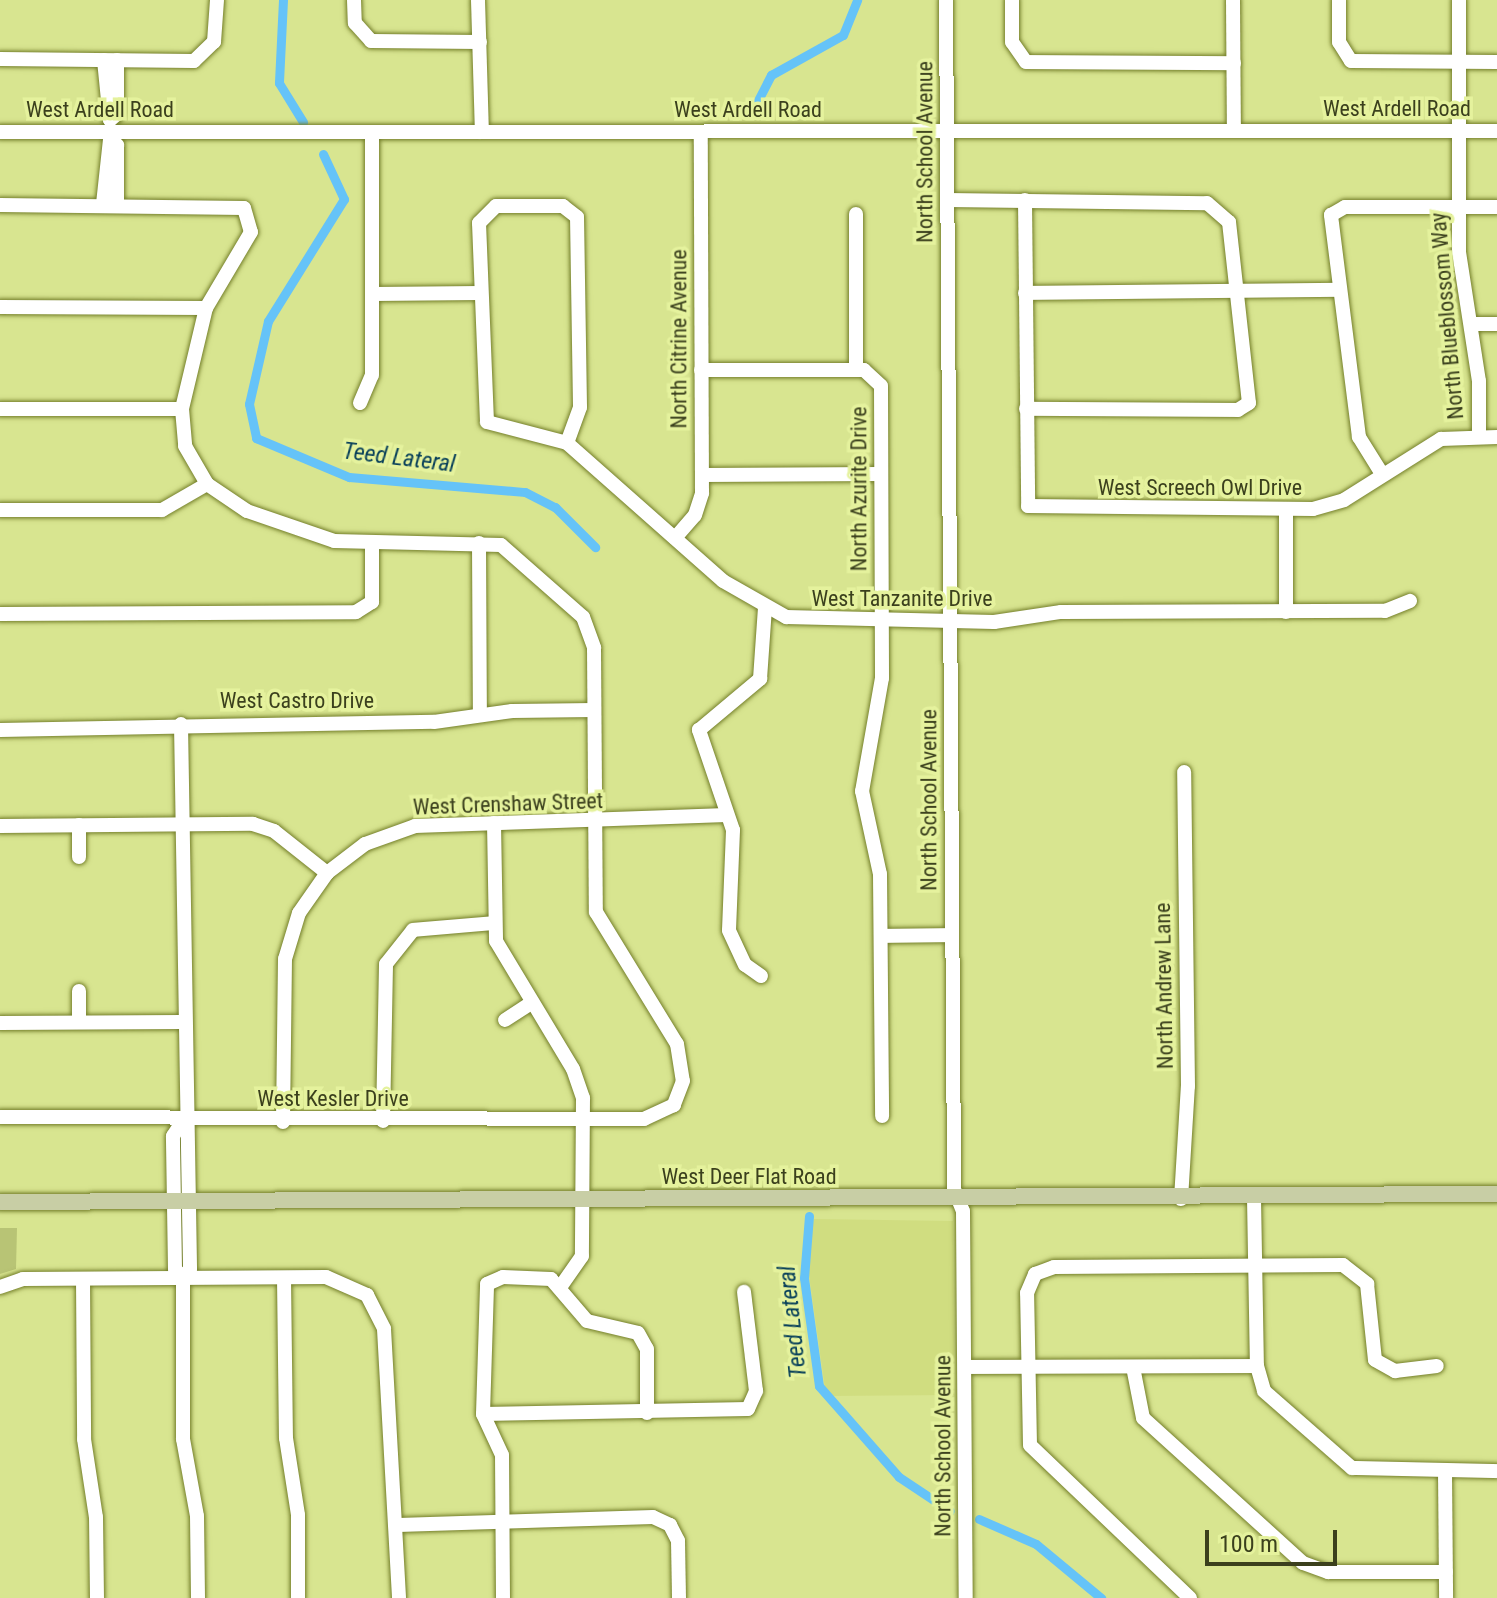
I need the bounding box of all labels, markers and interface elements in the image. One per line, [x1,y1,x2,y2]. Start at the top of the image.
street label: North School Avenue [912,61,938,243]
street label: West Ardell Road [1323,96,1471,122]
street label: West Ardell Road [26,97,174,123]
street label: West Ardell Road [674,97,822,123]
street label: North Blueblossom Way [1425,211,1469,421]
street label: North Citrine Avenue [666,249,692,429]
street label: North Azurite Drive [846,407,872,571]
water label: Teed Lateral [341,437,457,479]
street label: West Screech Owl Drive [1098,475,1302,501]
street label: West Tanzanite Drive [811,586,993,612]
street label: West Castro Drive [220,688,374,714]
street label: North School Avenue [916,709,942,891]
street label: West Crenshaw Street [412,787,604,821]
street label: North Andrew Lane [1149,903,1179,1069]
street label: West Kesler Drive [257,1086,409,1112]
street label: West Deer Flat Road [661,1164,837,1190]
water label: Teed Lateral [773,1264,813,1380]
street label: North School Avenue [930,1355,956,1537]
scale bar [1209,1514,1341,1564]
text: 100 m [1219,1530,1278,1558]

